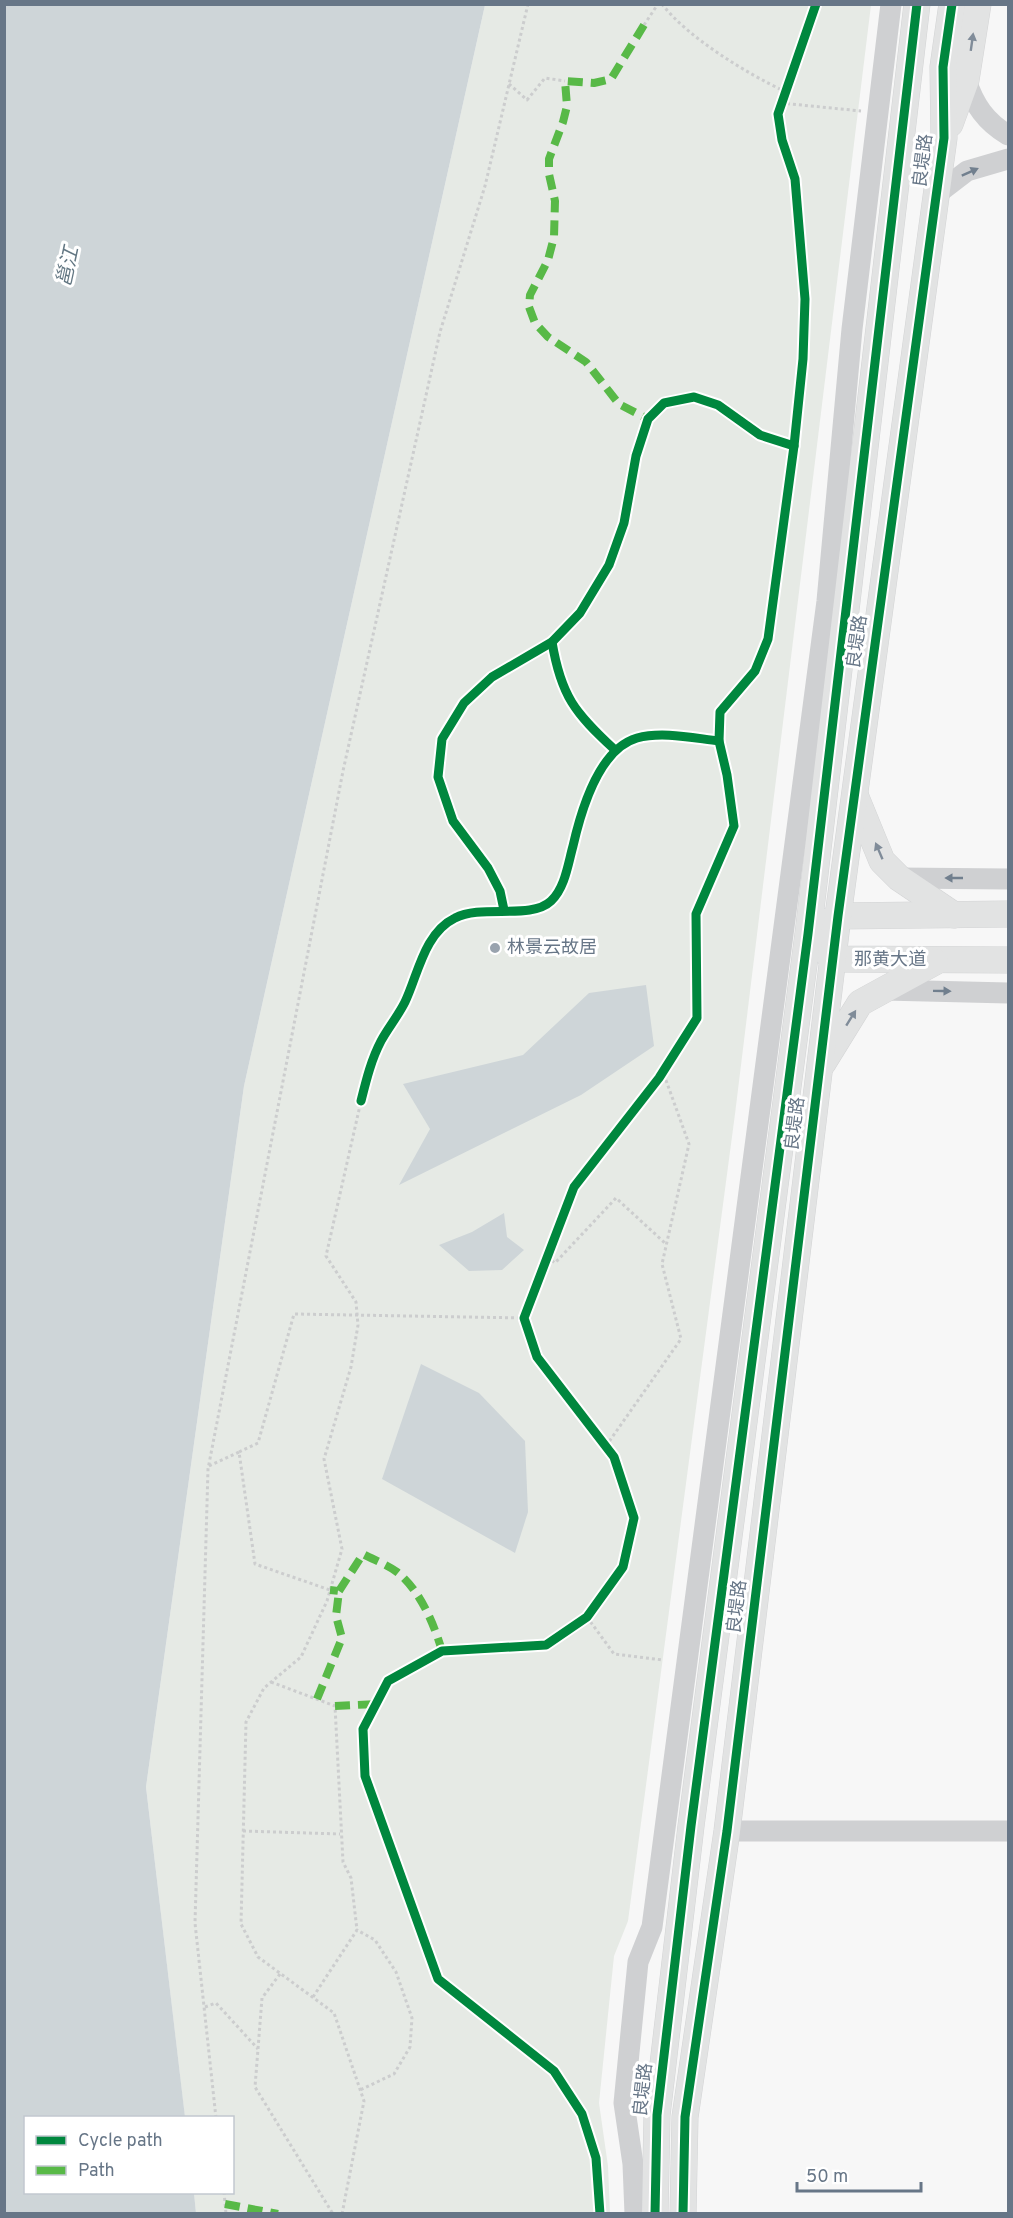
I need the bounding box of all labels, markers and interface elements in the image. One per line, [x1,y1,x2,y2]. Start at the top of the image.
one-way arrow [968,33,977,52]
street label: 良堤路 [909,133,939,189]
one-way arrow [961,167,979,177]
water label: 邕江 [52,243,86,289]
street label: 良堤路 [843,614,873,670]
one-way arrow [874,843,883,860]
one-way arrow [944,873,963,883]
place label: 林景云故居 [507,937,597,960]
marker: 林景云故居 [488,941,502,955]
street label: 那黄大道 [854,949,926,972]
one-way arrow [933,986,952,996]
one-way arrow [845,1010,856,1026]
street label: 良堤路 [781,1096,811,1152]
street label: 良堤路 [723,1579,753,1635]
street label: 良堤路 [630,2062,658,2118]
legend [24,2116,234,2194]
text: Cycle path [78,2130,163,2153]
scale bar [797,2155,922,2193]
text: Path [78,2160,115,2183]
text: 50 m [806,2166,848,2189]

